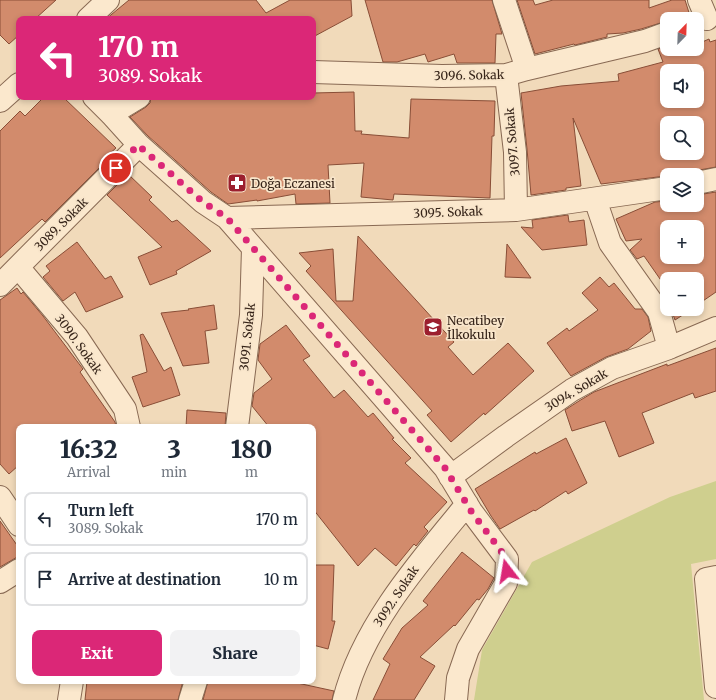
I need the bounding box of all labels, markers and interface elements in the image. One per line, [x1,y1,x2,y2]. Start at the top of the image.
north arrow [660,12,704,56]
map controls [660,12,704,316]
text: 170 m [98,29,179,65]
icon: left [32,32,84,84]
text: 3089. Sokak [98,64,202,87]
button: sound [660,64,704,108]
street label: 3096. Sokak [434,67,505,83]
street label: 3097. Sokak [502,107,522,177]
button: search [660,116,704,160]
pin [99,151,133,185]
icon: arrive [105,157,127,179]
button: layers [660,168,704,212]
pharmacy icon: Doğa Eczanesi [226,172,248,194]
place label: Doğa Eczanesi [251,176,335,191]
street label: 3089. Sokak [31,194,91,254]
street label: 3095. Sokak [413,203,483,221]
button: + [660,220,704,264]
button: − [660,272,704,316]
street label: 3091. Sokak [236,302,258,372]
street label: 3090. Sokak [52,311,106,377]
place label: Necatibey İlkokulu [447,313,504,342]
school or university icon: Necatibey İlkokulu [422,316,444,338]
street label: 3094. Sokak [542,365,610,415]
text: 16:32 [60,434,117,465]
text: 3 [167,434,181,465]
text: 180 [231,434,272,465]
text: Arrival [67,464,110,481]
text: min [161,464,187,481]
text: m [245,464,258,481]
text: Turn left [68,501,134,520]
icon: left [34,508,56,530]
text: 170 m [256,510,298,529]
text: 3089. Sokak [68,520,143,537]
position arrow [486,550,528,592]
street label: 3092. Sokak [370,562,422,629]
icon: arrive [34,568,56,590]
text: Arrive at destination [68,570,221,589]
text: 10 m [264,570,298,589]
button: Exit [32,630,162,676]
button: Share [170,630,300,676]

